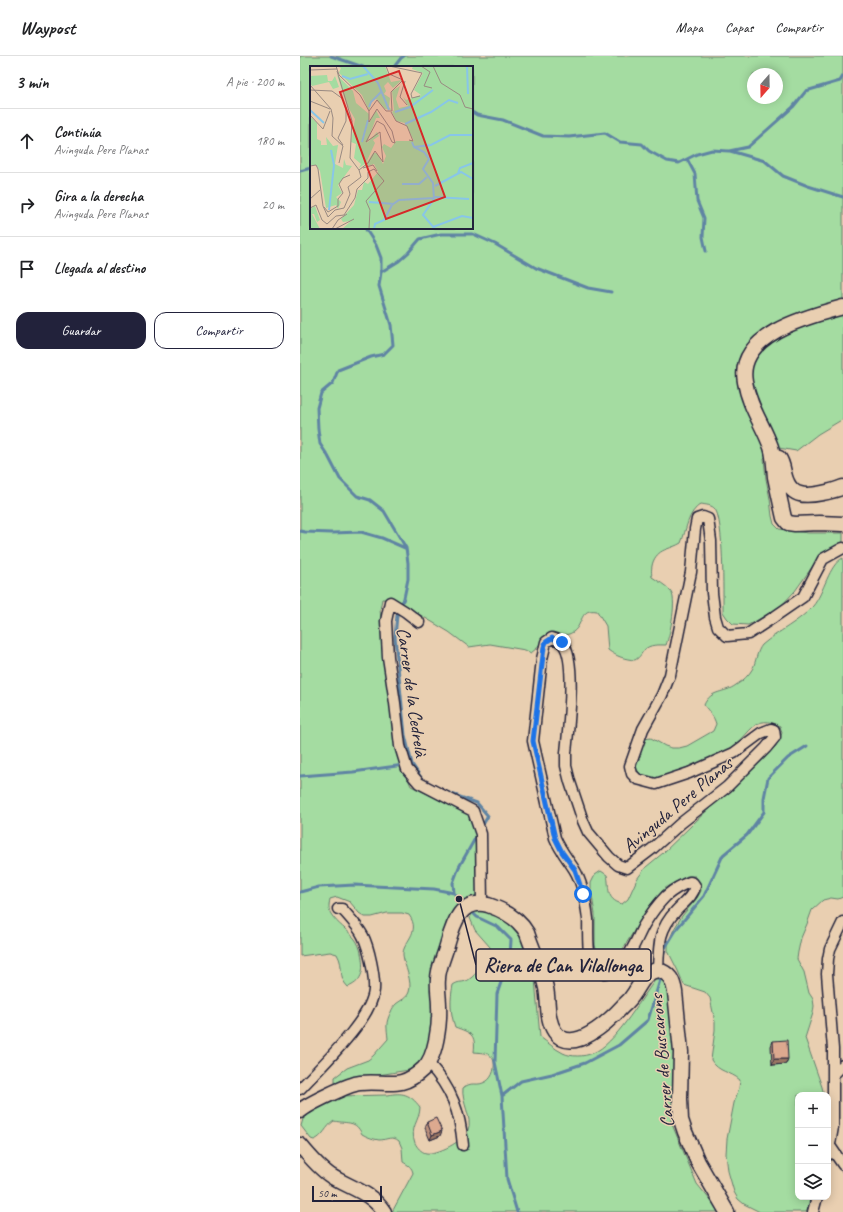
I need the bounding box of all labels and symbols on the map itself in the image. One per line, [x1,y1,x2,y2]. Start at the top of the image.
inset map [310,66,473,229]
north arrow [747,68,783,104]
street label: Carrer de la Cedrelà [391,626,433,760]
route end [553,633,571,651]
street label: Avinguda Pere Planas [617,751,739,858]
route start [574,885,592,903]
callout: Riera de Can Vilallonga [476,949,651,981]
text: Riera de Can Vilallonga [484,953,644,978]
street label: Carrer de Buscarons [644,992,680,1128]
scale bar [312,1184,382,1203]

